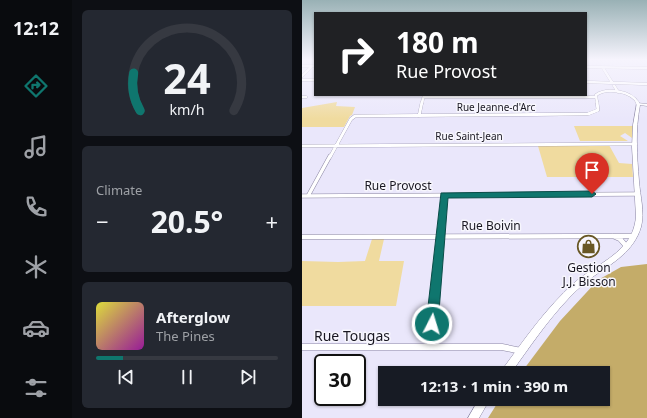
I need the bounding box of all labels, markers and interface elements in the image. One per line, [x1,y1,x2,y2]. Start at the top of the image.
text: 12:12 [13,16,59,40]
text: 180 m [396,23,479,61]
icon: right [330,28,382,80]
text: 24 [163,50,211,106]
text: Rue Provost [396,59,497,83]
icon: directions [22,72,50,100]
text: km/h [169,100,205,119]
street label: Rue Jeanne-d'Arc [457,100,536,114]
street label: Rue Saint-Jean [435,129,503,143]
icon: music [22,133,50,161]
pin [575,153,609,194]
icon: arrive [581,159,603,181]
street label: Rue Provost [364,177,432,194]
text: Climate [96,181,142,199]
icon: phone [22,193,50,221]
text: 20.5° [151,201,223,242]
text: − [96,206,109,236]
text: + [265,206,278,236]
street label: Rue Boivin [461,217,521,234]
shop icon: Gestion J.J. Bisson [576,233,602,259]
icon: climate [22,253,50,281]
place label: Gestion J.J. Bisson [561,259,616,290]
position arrow [411,303,453,345]
text: Afterglow [156,307,230,327]
icon: car [22,314,50,342]
street label: Rue Tougas [314,326,390,345]
text: The Pines [156,327,215,345]
speed limit sign: 30 [314,354,366,406]
icon: previous [115,366,137,388]
icon: pause [176,366,198,388]
icon: next [237,366,259,388]
icon: filters [22,374,50,402]
text: 12:13 · 1 min · 390 m [420,376,568,396]

